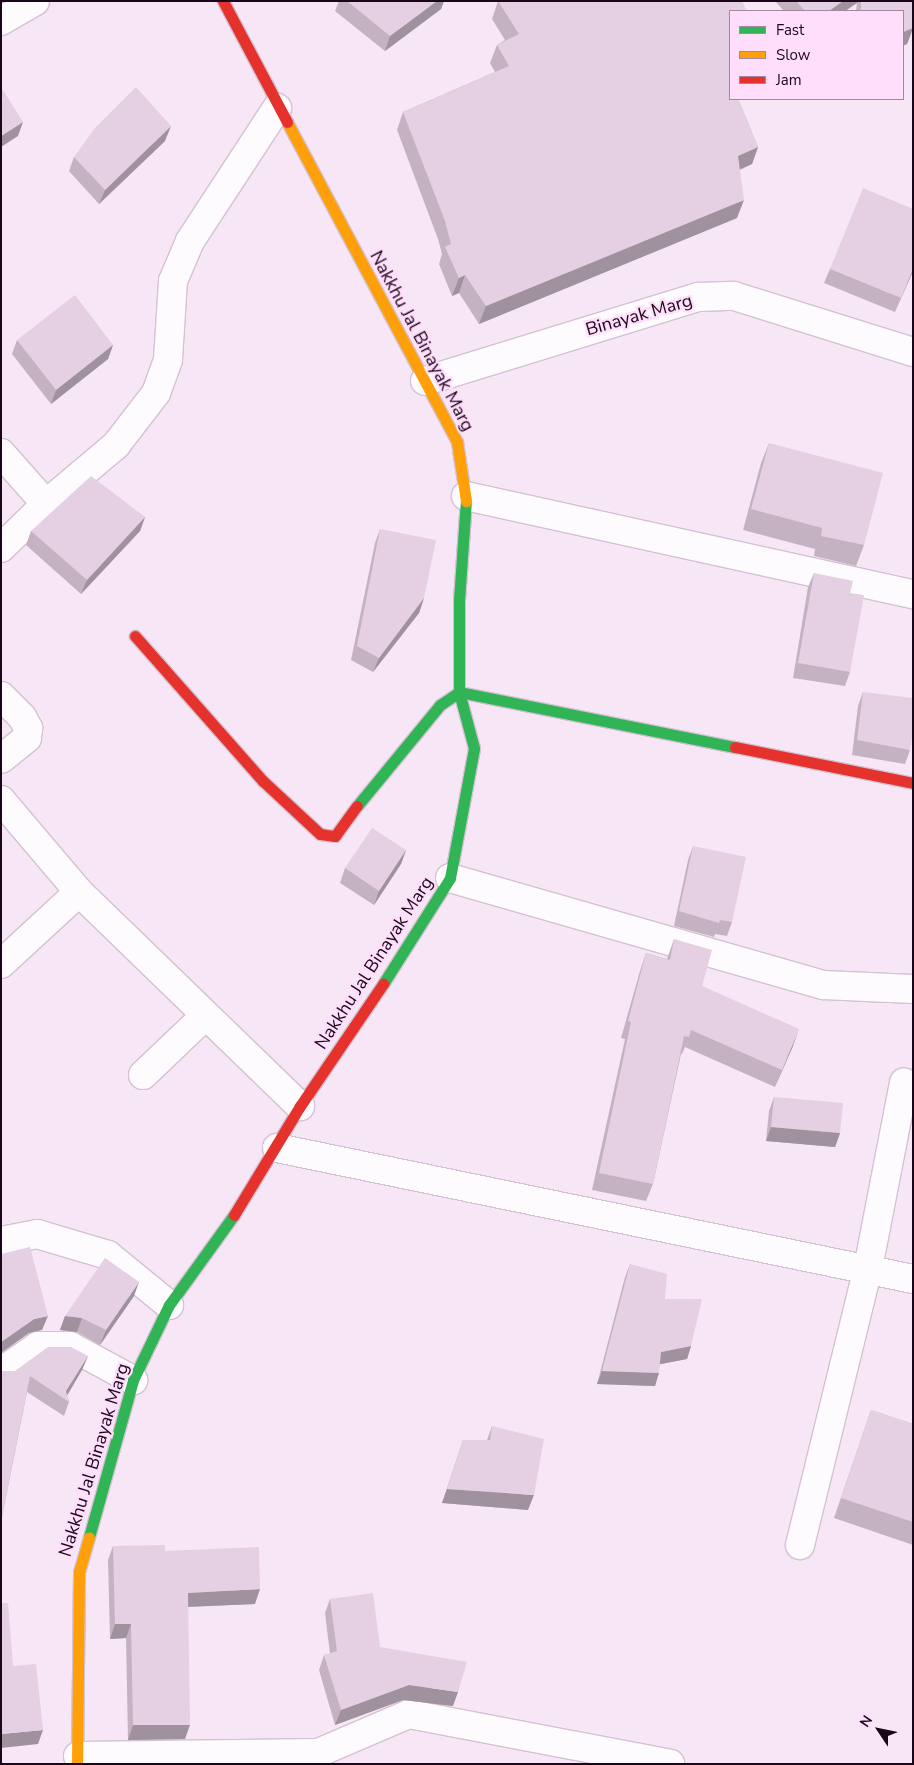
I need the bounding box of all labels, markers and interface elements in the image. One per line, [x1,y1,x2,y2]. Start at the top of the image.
legend [729,10,904,100]
text: Fast [776,20,804,40]
text: Slow [776,45,810,65]
text: Jam [776,70,802,90]
street label: Nakkhu Jal Binayak Marg [365,247,479,435]
street label: Binayak Marg [583,289,695,341]
street label: Nakkhu Jal Binayak Marg [310,873,438,1053]
street label: Nakkhu Jal Binayak Marg [54,1361,134,1559]
north arrow [854,1705,904,1755]
text: N [855,1712,877,1731]

